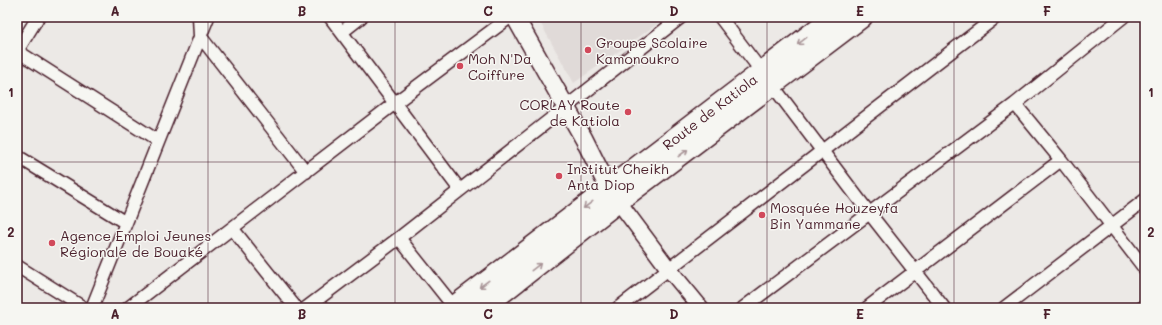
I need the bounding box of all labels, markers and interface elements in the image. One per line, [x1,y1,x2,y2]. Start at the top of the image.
text: A [110,2,120,19]
text: B [298,2,307,19]
text: C [483,2,493,19]
text: D [669,2,679,19]
text: E [856,2,864,19]
text: F [1043,2,1051,19]
place label: Groupe Scolaire Kamonoukro [596,33,708,68]
one-way arrow [797,37,808,45]
marker: Groupe Scolaire Kamonoukro [583,45,593,55]
place label: Moh N'Da Coiffure [468,49,532,84]
marker: Moh N'Da Coiffure [455,61,465,71]
street label: Route de Katiola [658,69,761,154]
text: 1 [8,83,14,100]
text: 1 [1148,83,1154,100]
place label: CORLAY Route de Katiola [519,95,620,130]
marker: CORLAY Route de Katiola [623,107,633,117]
one-way arrow [678,149,689,157]
place label: Institut Cheikh Anta Diop [567,159,669,194]
marker: Institut Cheikh Anta Diop [554,171,564,181]
place label: Mosquée Houzeyfa Bin Yammane [770,198,899,233]
one-way arrow [583,201,594,209]
marker: Mosquée Houzeyfa Bin Yammane [757,210,767,220]
text: 2 [7,223,15,240]
text: 2 [1147,223,1155,240]
place label: Agence Emploi Jeunes Régionale de Bouaké [60,226,211,261]
marker: Agence Emploi Jeunes Régionale de Bouaké [47,238,57,248]
one-way arrow [531,262,542,271]
one-way arrow [479,279,490,288]
text: A [110,305,120,322]
text: B [298,305,307,322]
text: C [483,305,493,322]
text: D [669,305,679,322]
text: E [856,305,864,322]
text: F [1043,305,1051,322]

